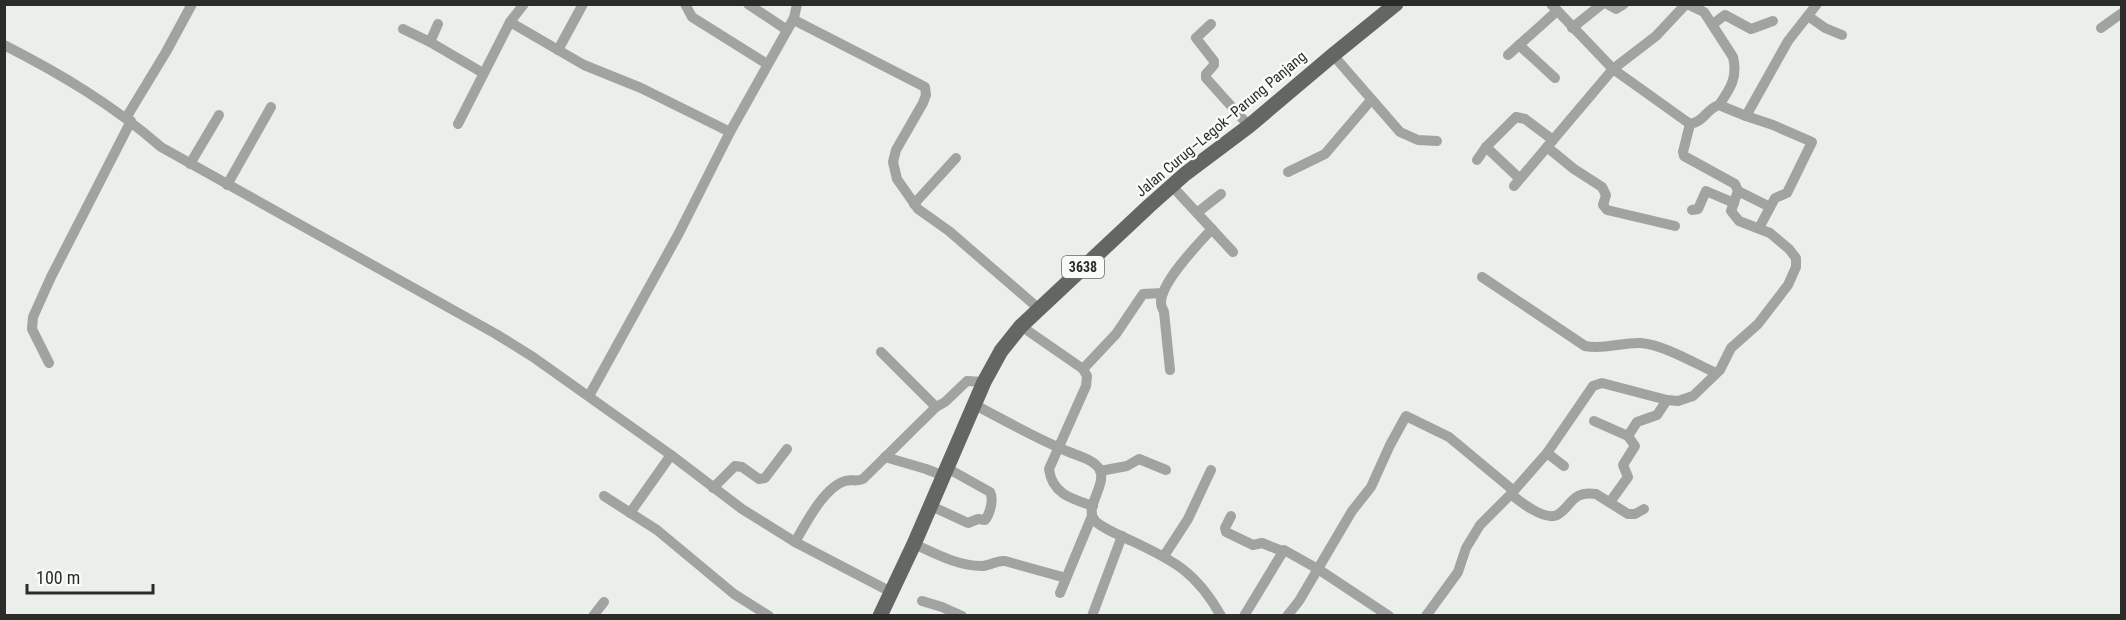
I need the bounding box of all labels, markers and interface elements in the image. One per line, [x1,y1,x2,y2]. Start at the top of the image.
street label: Jalan Curug–Legok–Parung Panjang [1132,47,1310,201]
road number: 3638 [1062,256,1104,278]
scale bar [27,557,153,595]
text: 100 m [36,567,80,588]

